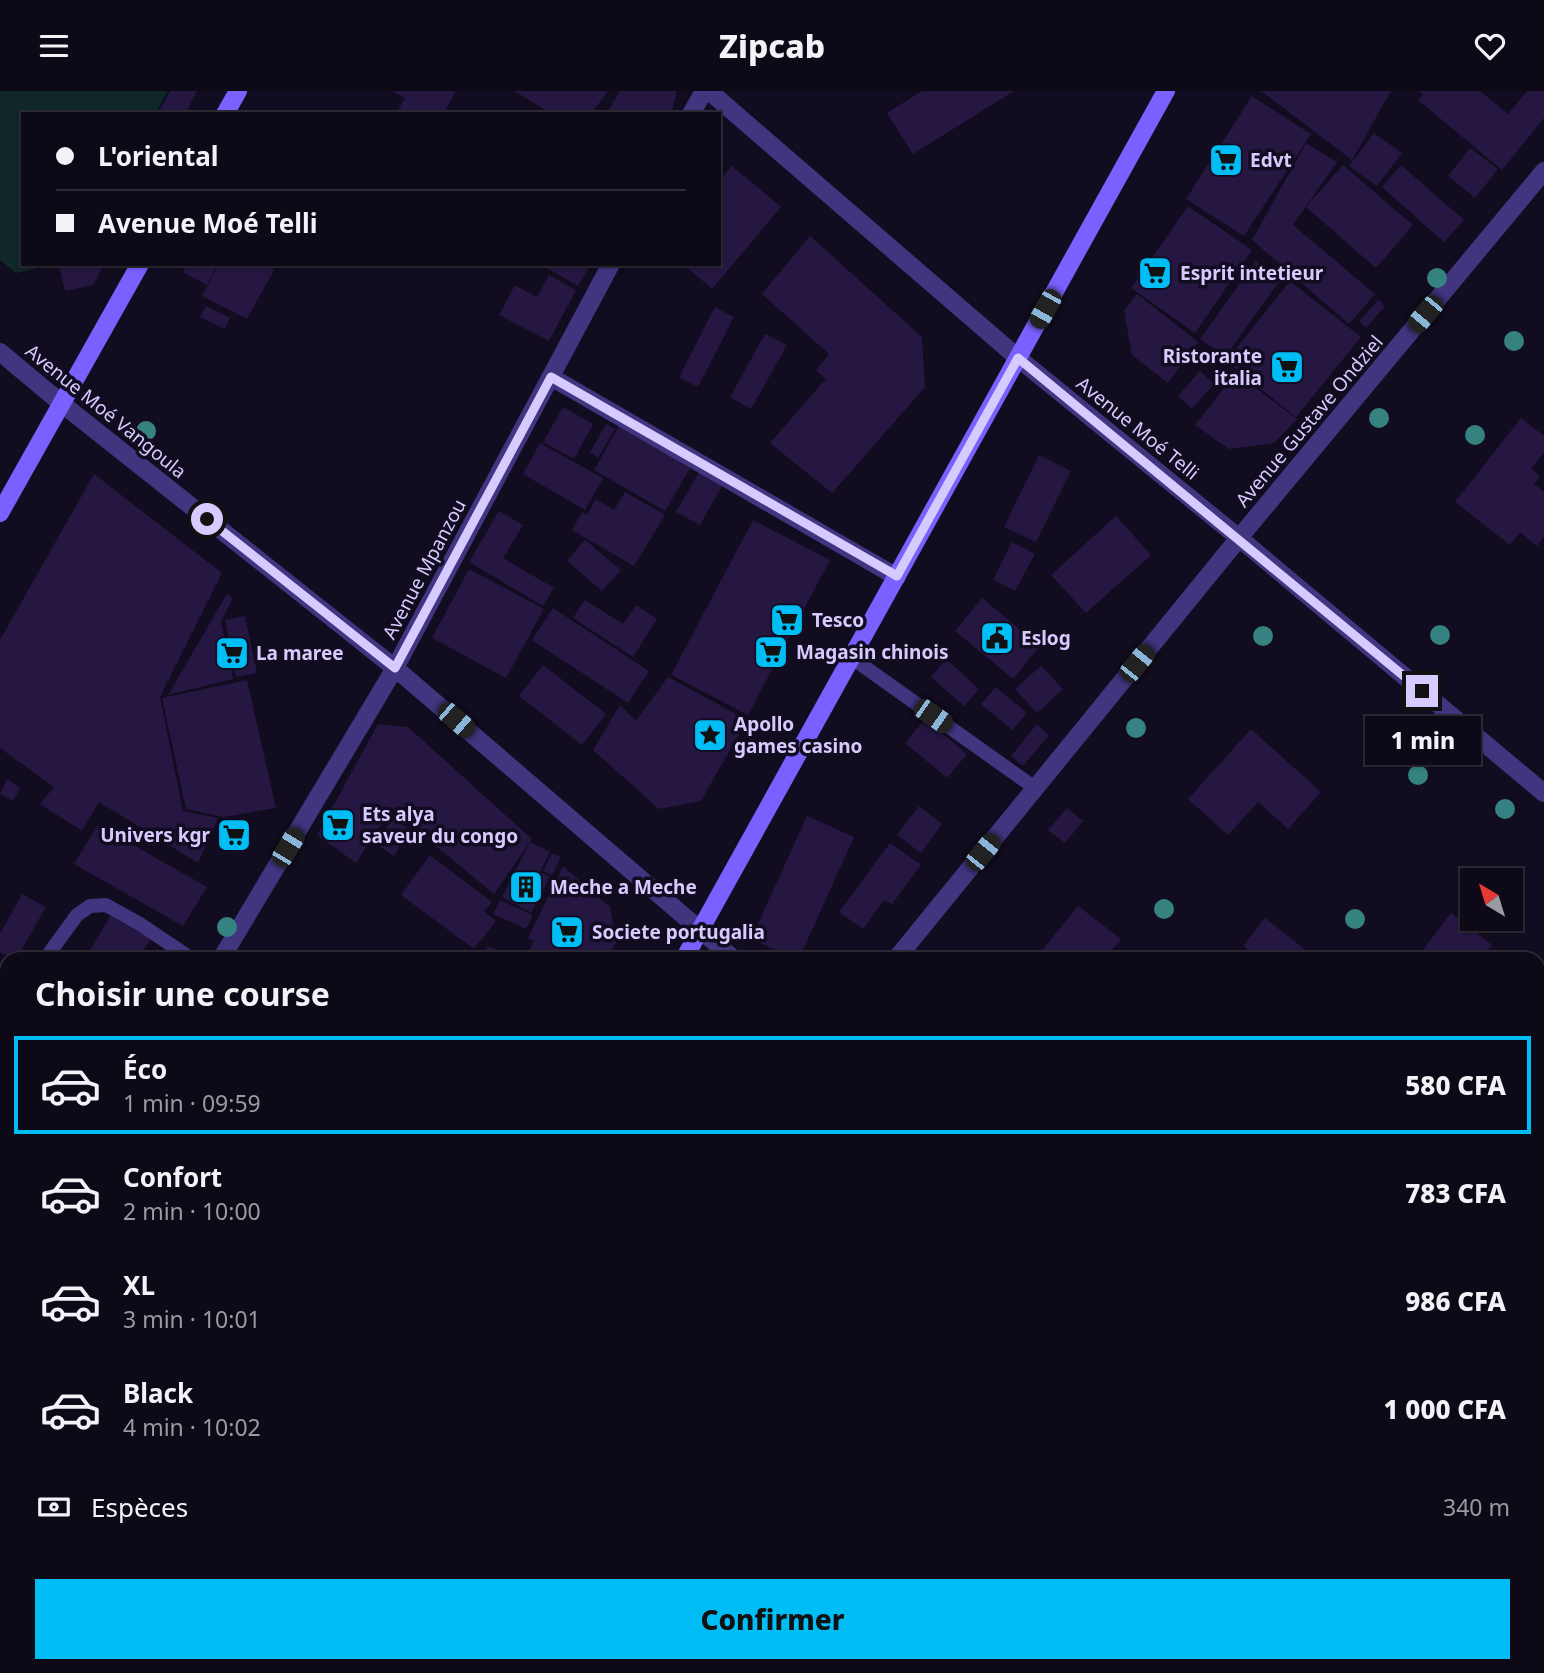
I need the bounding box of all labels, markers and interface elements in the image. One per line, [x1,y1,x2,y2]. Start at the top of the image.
text: Zipcab [719,24,825,67]
icon: menu [35,27,73,65]
icon: heart [1471,27,1509,65]
text: L'oriental [98,138,218,174]
supermarket icon: Edvt [1207,141,1245,179]
place label: Edvt [1250,147,1292,173]
text: Avenue Moé Telli [98,205,317,241]
supermarket icon: Esprit intetieur [1136,254,1174,292]
place label: Esprit intetieur [1180,260,1324,286]
car [1026,286,1065,332]
car [1404,291,1447,337]
street label: Avenue Gustave Ondziel [1229,330,1389,512]
street label: Avenue Moé Vangoula [20,338,192,484]
place label: Ristorante italia [1163,343,1262,391]
supermarket icon: Ristorante italia [1268,348,1306,386]
street label: Avenue Moé Telli [1071,370,1205,486]
street label: Avenue Mpanzou [376,494,472,644]
route start [191,503,223,535]
supermarket icon: Tesco [768,601,806,639]
place label: Tesco [812,607,864,633]
public building icon: Eslog [978,619,1016,657]
place label: Eslog [1021,625,1071,651]
supermarket icon: Magasin chinois [752,633,790,671]
supermarket icon: La maree [213,634,251,672]
place label: Magasin chinois [796,639,948,665]
place label: La maree [256,640,344,666]
car [1116,640,1159,686]
route end [1406,675,1438,707]
car [910,695,957,737]
car [434,698,479,742]
place label: Apollo games casino [734,711,862,759]
callout: 1 min [1364,715,1480,765]
place icon: Apollo games casino [691,716,729,754]
text: 1 min [1391,724,1455,756]
place label: Ets alya saveur du congo [362,801,518,849]
supermarket icon: Ets alya saveur du congo [319,806,357,844]
supermarket icon: Univers kgr [215,816,253,854]
place label: Univers kgr [100,822,211,848]
car [269,824,308,870]
car [962,829,1005,875]
building icon: Meche a Meche [507,868,545,906]
north arrow [1460,868,1522,931]
map controls [1460,868,1523,931]
place label: Meche a Meche [550,874,697,900]
supermarket icon: Societe portugalia [548,913,586,951]
place label: Societe portugalia [592,919,765,945]
text: Choisir une course [35,972,330,1015]
text: Éco [123,1051,167,1087]
icon: car [39,1054,102,1117]
text: 580 CFA [1405,1067,1506,1103]
text: 1 min · 09:59 [123,1087,261,1119]
text: Confort [123,1159,222,1195]
icon: car [39,1162,102,1225]
text: 783 CFA [1405,1175,1506,1211]
text: 2 min · 10:00 [123,1195,261,1227]
text: XL [123,1267,155,1303]
icon: car [39,1270,102,1333]
text: 986 CFA [1405,1283,1506,1319]
text: 3 min · 10:01 [123,1303,261,1335]
text: Black [123,1375,193,1411]
icon: car [39,1378,102,1441]
text: 1 000 CFA [1384,1391,1506,1427]
text: 4 min · 10:02 [123,1411,261,1443]
icon: cash [35,1488,73,1526]
text: Espèces [91,1489,188,1525]
text: 340 m [1443,1491,1510,1523]
button: Confirmer [35,1579,1510,1659]

